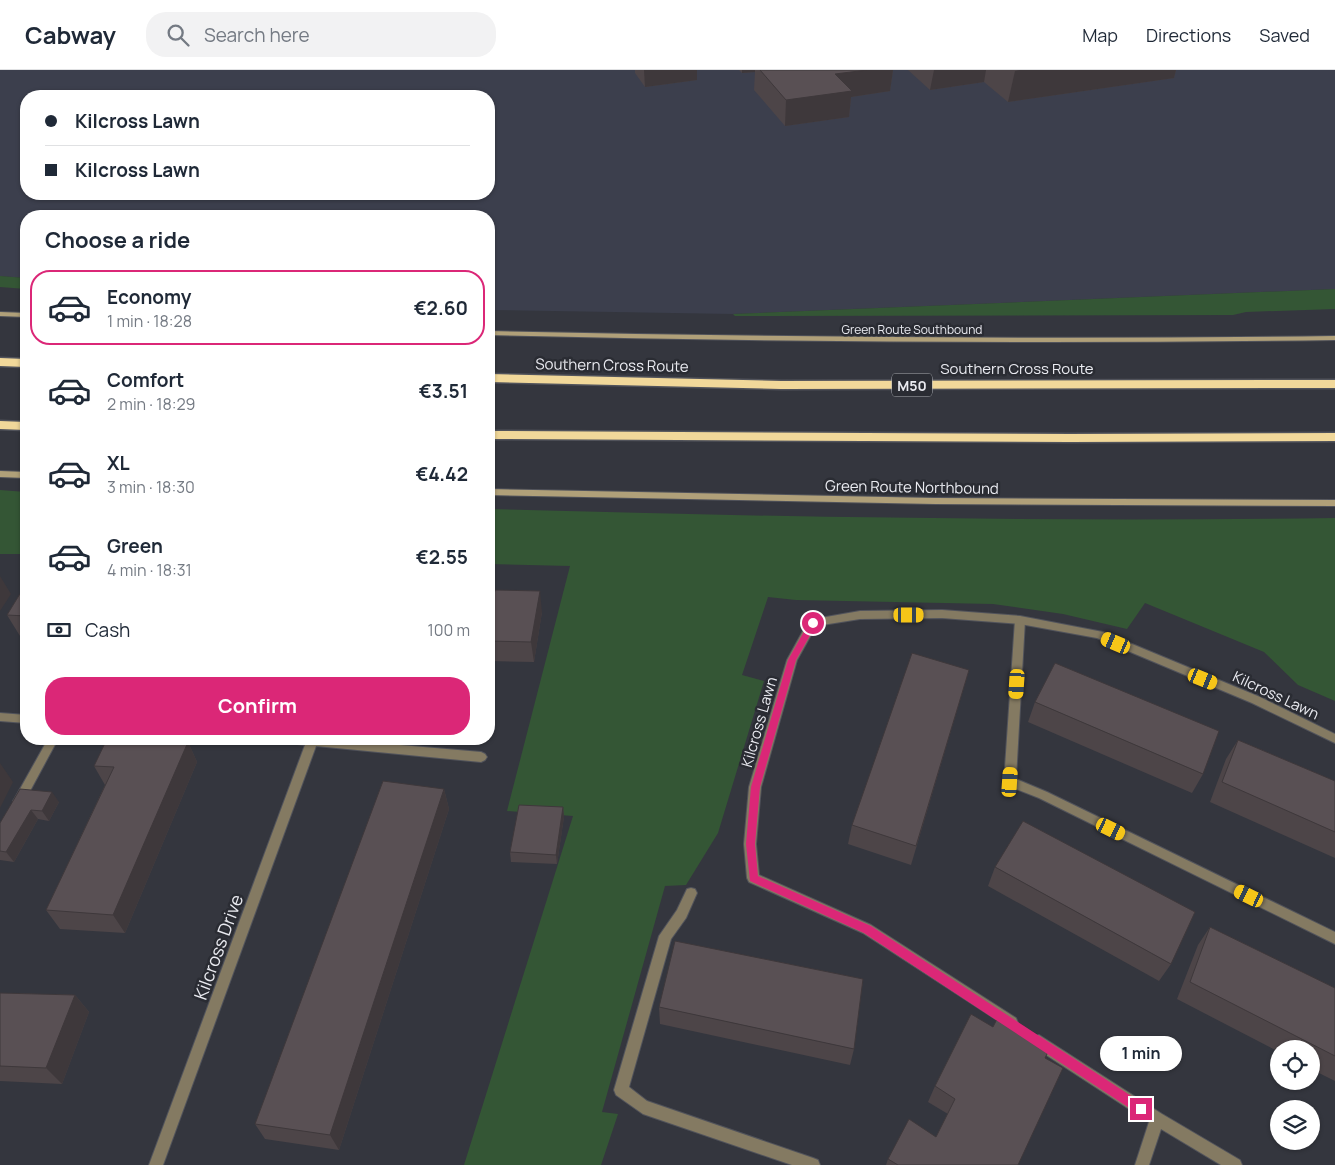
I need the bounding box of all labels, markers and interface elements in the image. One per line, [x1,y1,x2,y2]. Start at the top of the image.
search box [146,12,496,57]
text: Cabway [25,18,116,51]
icon: search [164,21,192,49]
text: Search here [204,22,310,48]
text: Map [1082,23,1118,47]
text: Directions [1146,23,1231,47]
text: Saved [1259,23,1310,47]
text: Kilcross Lawn [75,108,200,134]
text: Kilcross Lawn [75,157,200,183]
text: Choose a ride [45,225,190,255]
text: Economy [107,284,191,310]
icon: car [47,285,92,330]
text: €2.60 [414,295,468,321]
text: 1 min · 18:28 [107,310,192,332]
street label: Green Route Southbound [842,321,982,338]
street label: Southern Cross Route [535,353,689,377]
street label: Southern Cross Route [940,358,1094,379]
text: Comfort [107,367,184,393]
icon: car [47,368,92,413]
road number: M50 [892,374,932,396]
text: €3.51 [419,378,468,404]
text: 2 min · 18:29 [107,393,196,415]
text: XL [107,450,130,476]
icon: car [47,451,92,496]
text: €4.42 [416,461,468,487]
street label: Green Route Northbound [825,475,999,499]
text: 3 min · 18:30 [107,476,195,498]
text: Green [107,533,163,559]
icon: car [47,534,92,579]
text: €2.55 [416,544,468,570]
text: 4 min · 18:31 [107,559,192,581]
car [894,608,924,623]
route start [802,612,824,634]
icon: cash [45,616,73,644]
text: Cash [85,617,130,643]
text: 100 m [427,619,470,641]
car [1099,630,1132,656]
car [1186,666,1219,692]
street label: Kilcross Lawn [1229,666,1323,724]
car [1008,669,1025,699]
street label: Kilcross Lawn [736,674,782,770]
button: Confirm [45,677,470,735]
car [1001,767,1018,797]
car [1094,816,1127,842]
car [1232,883,1265,909]
street label: Kilcross Drive [188,891,248,1003]
callout: 1 min [1100,1036,1182,1072]
map controls [1270,1040,1320,1150]
button: locate [1270,1040,1320,1090]
text: 1 min [1121,1042,1161,1064]
route end [1130,1098,1152,1120]
button: layers [1270,1100,1320,1150]

